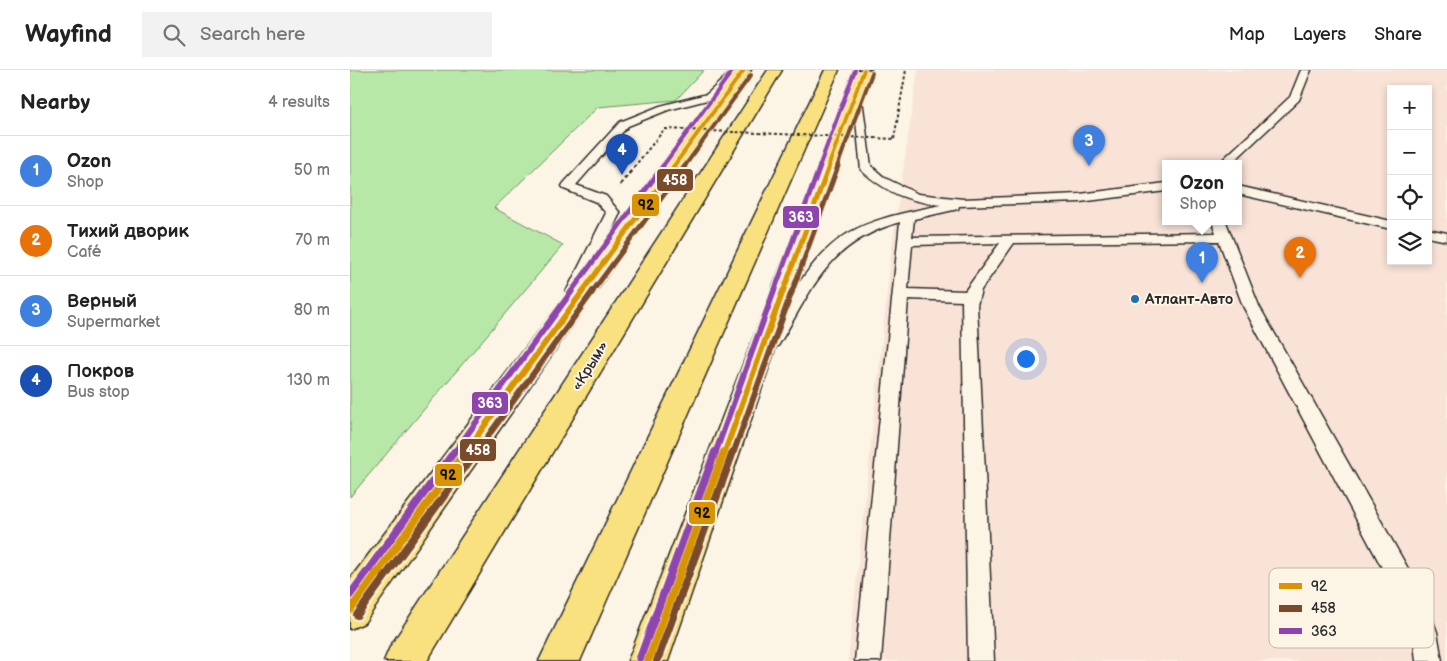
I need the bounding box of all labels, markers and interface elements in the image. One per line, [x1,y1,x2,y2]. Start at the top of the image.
search box [142,12,492,57]
text: Wayfind [25,20,112,49]
icon: search [160,21,188,49]
text: Search here [200,23,305,46]
text: Map [1229,24,1265,45]
text: Layers [1293,24,1346,45]
text: Share [1374,24,1422,45]
map controls [1387,85,1432,265]
button: + [1387,85,1432,130]
text: Nearby [20,90,90,115]
text: 4 results [268,93,330,112]
pin: 3 [1073,125,1105,166]
button: − [1387,130,1432,175]
pin: 4 [606,134,638,175]
text: Ozon [67,150,111,173]
popup [1162,160,1242,225]
text: 1 [33,161,39,180]
text: 50 m [294,161,330,180]
line badge: 458 [656,168,694,192]
text: 458 [663,172,687,189]
text: Ozon [1180,172,1224,195]
text: Shop [67,173,104,192]
button: locate [1387,175,1432,220]
line badge: 92 [631,193,660,217]
text: Shop [1180,195,1217,214]
text: 92 [638,197,655,214]
line badge: 363 [782,205,820,229]
text: 363 [789,209,813,226]
text: Тихий дворик [67,220,189,243]
button: layers [1387,220,1432,265]
text: 2 [31,231,41,250]
text: 70 m [295,231,330,250]
pin: 2 [1284,237,1316,278]
pin: 1 [1186,242,1218,283]
text: Café [67,243,101,262]
text: Верный [67,290,137,313]
place label: Атлант-Авто [1144,290,1233,309]
marker: Атлант-Авто [1129,293,1141,305]
text: 3 [31,301,41,320]
text: 80 m [294,301,330,320]
text: Supermarket [67,313,160,332]
street label: «Крым» [567,338,613,394]
your location [1013,346,1039,372]
text: Покров [67,360,134,383]
text: 4 [31,371,41,390]
text: 130 m [287,371,330,390]
text: Bus stop [67,383,130,402]
line badge: 363 [471,391,509,415]
text: 363 [478,395,502,412]
line badge: 458 [459,438,497,462]
text: 458 [466,442,490,459]
line badge: 92 [434,463,463,487]
text: 92 [440,467,457,484]
line badge: 92 [688,501,716,525]
text: 92 [694,505,711,522]
legend [1269,568,1434,648]
text: 92 [1311,578,1328,595]
text: 458 [1311,600,1336,617]
text: 363 [1311,623,1337,640]

